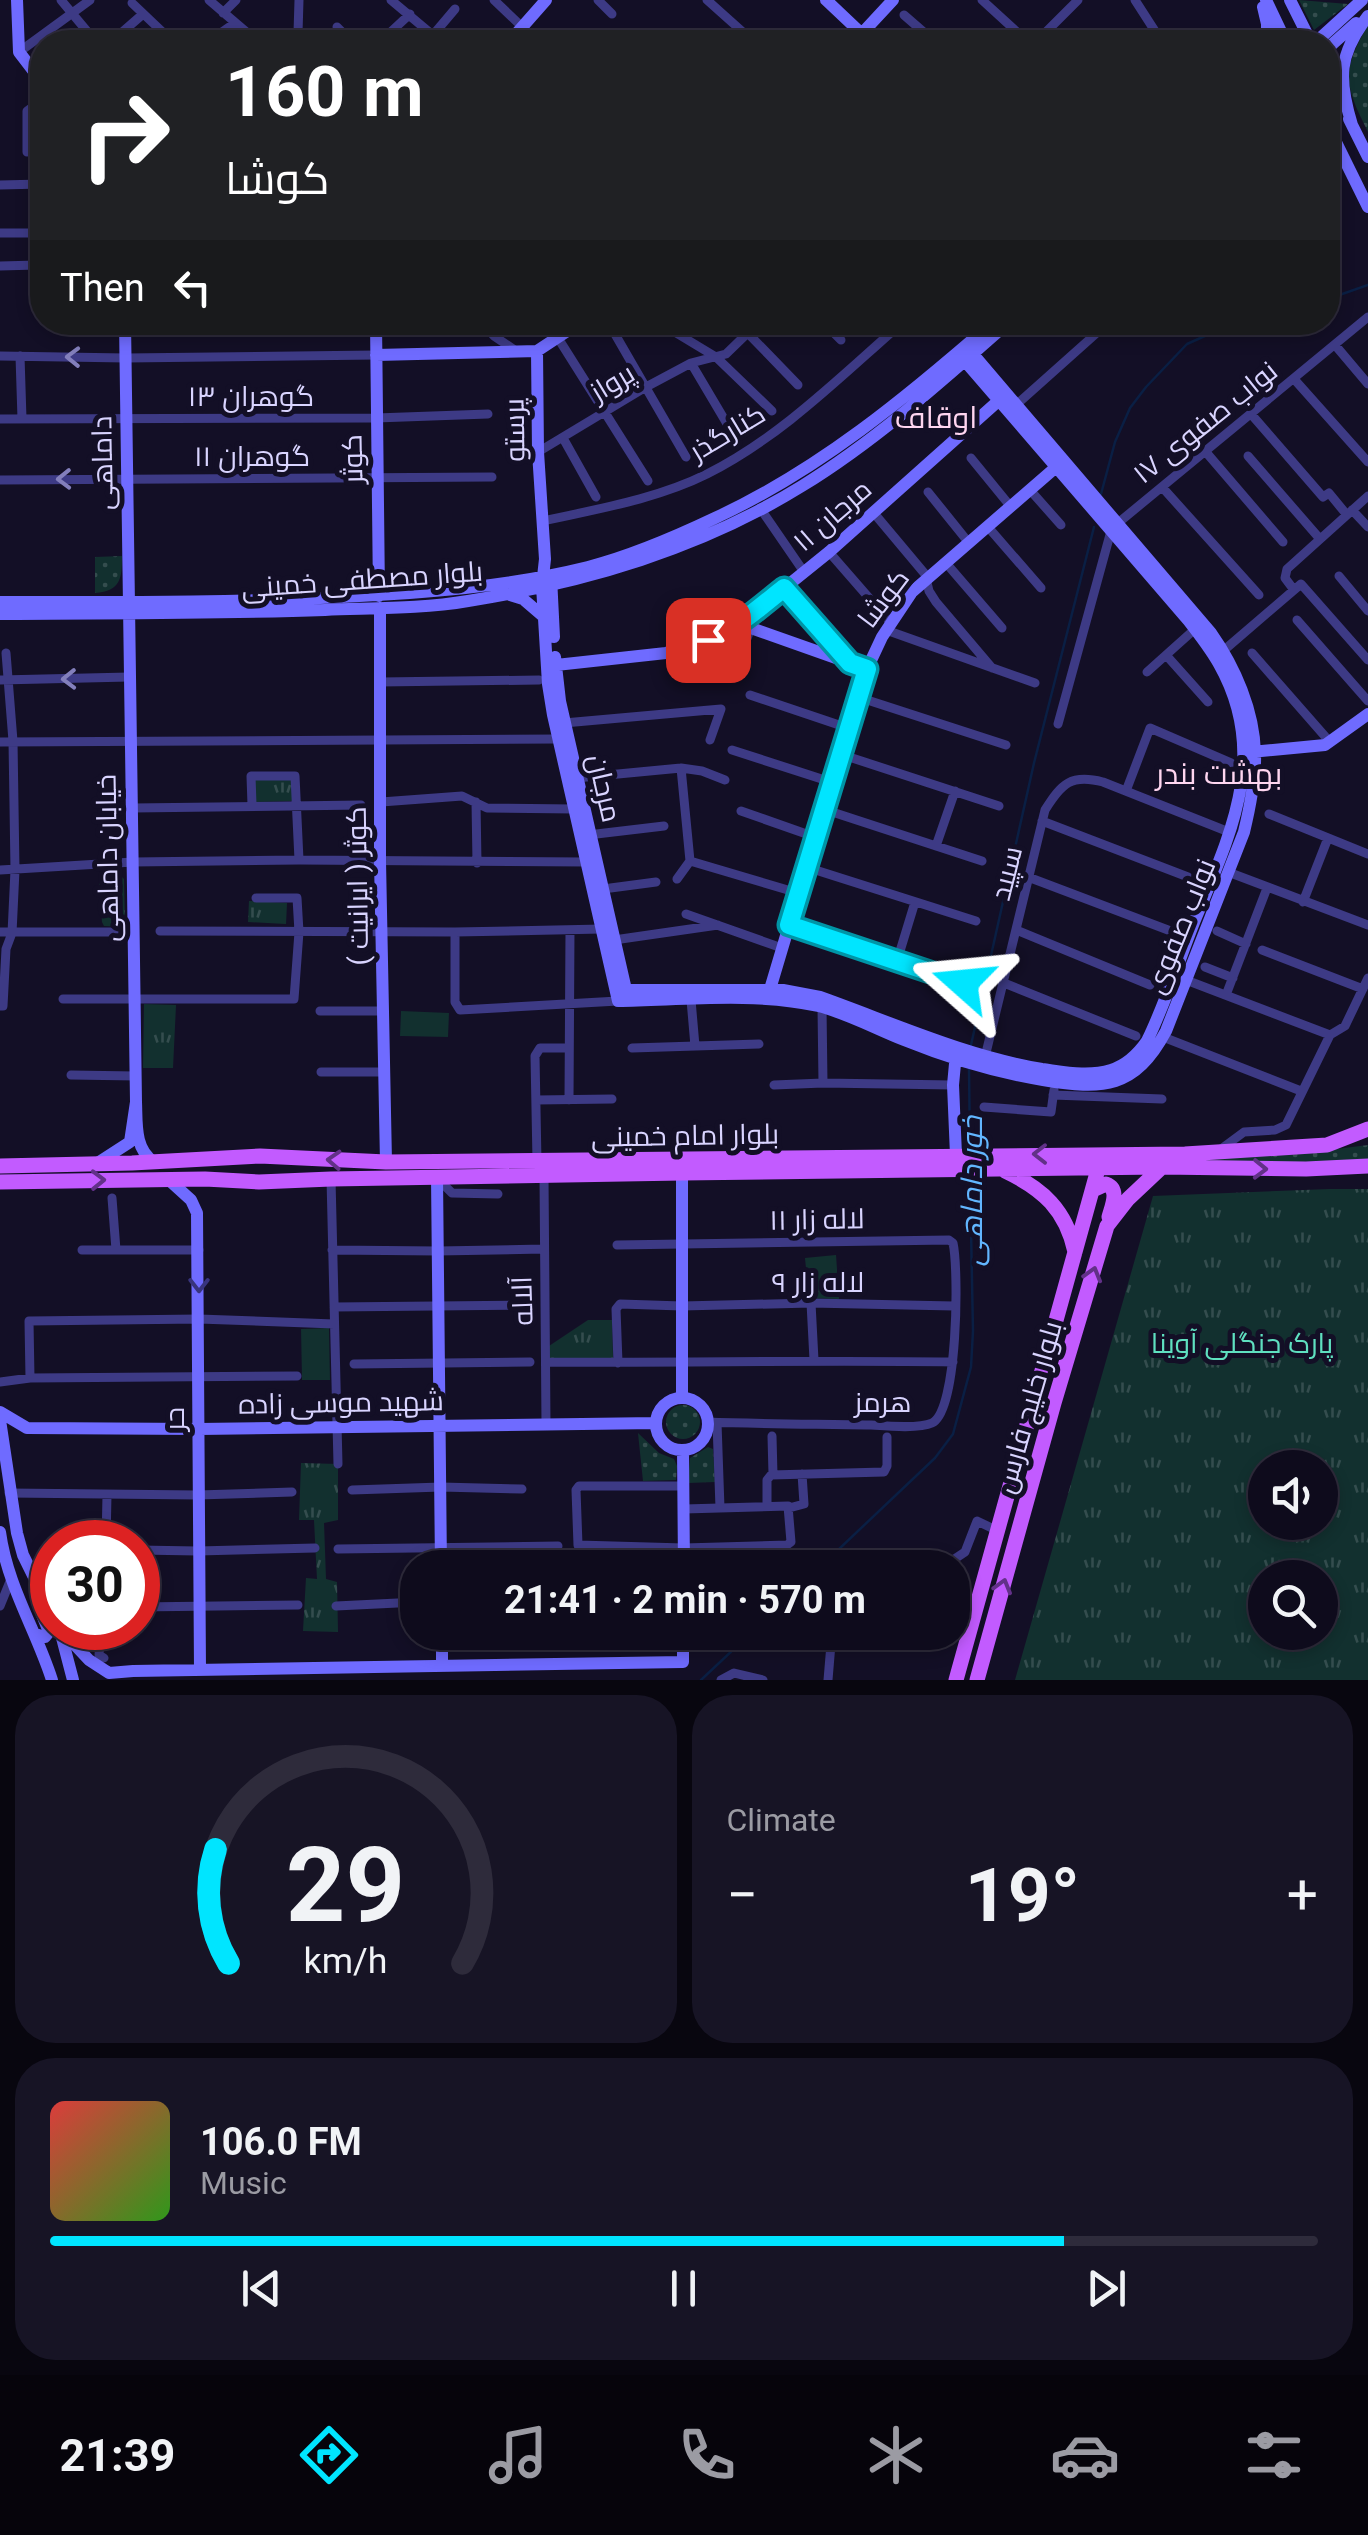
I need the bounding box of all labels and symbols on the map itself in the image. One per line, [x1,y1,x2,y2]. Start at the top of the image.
one-way arrow [64,346,80,368]
street label: نواب صفوی ۱۷ [1127,354,1284,490]
street label: پرواز [582,356,642,411]
street label: گوهران ۱۳ [188,380,314,413]
street label: پرستو [497,397,534,462]
street label: کنارگذر [682,397,771,469]
district label: اوقاف [895,400,977,435]
street label: داماهی [85,416,120,510]
street label: کوثر [336,434,369,486]
street label: گوهران ۱۱ [194,440,310,473]
one-way arrow [56,468,72,490]
street label: مرجان ۱۱ [786,472,878,558]
street label: بلوار مصطفی خمینی [240,555,484,604]
street label: کوشا [851,562,916,634]
pin [666,598,751,683]
one-way arrow [60,668,76,689]
street label: مرجان [581,751,628,825]
district label: بهشت بندر [1154,756,1282,792]
street label: خیابان داماهی [90,774,125,942]
street label: کوثر ( ایرانیت ) [340,806,375,966]
street label: سپید [984,843,1030,904]
street label: نواب صفوی [1138,854,1222,998]
position arrow [911,931,1015,1035]
water label: خور داماهی [954,1114,990,1266]
street label: بلوار امام خمینی [591,1117,779,1157]
one-way arrow [1032,1143,1048,1165]
one-way arrow [325,1150,341,1171]
one-way arrow [1252,1158,1268,1179]
one-way arrow [91,1170,107,1191]
street label: لاله زار ۱۱ [769,1202,865,1237]
street label: لاله زار ۹ [772,1266,864,1299]
one-way arrow [1081,1266,1102,1283]
street label: آلاله [505,1275,540,1326]
one-way arrow [188,1278,210,1293]
street label: بلوار خلیج فارس [988,1317,1071,1498]
park label: پارک جنگلی آوینا [1151,1327,1334,1362]
street label: شهید موسی زاده [238,1384,444,1421]
street label: هرمز [852,1386,912,1419]
street label: حر [158,1407,191,1433]
speed limit sign: 30 [30,1520,160,1650]
one-way arrow [991,1578,1012,1595]

